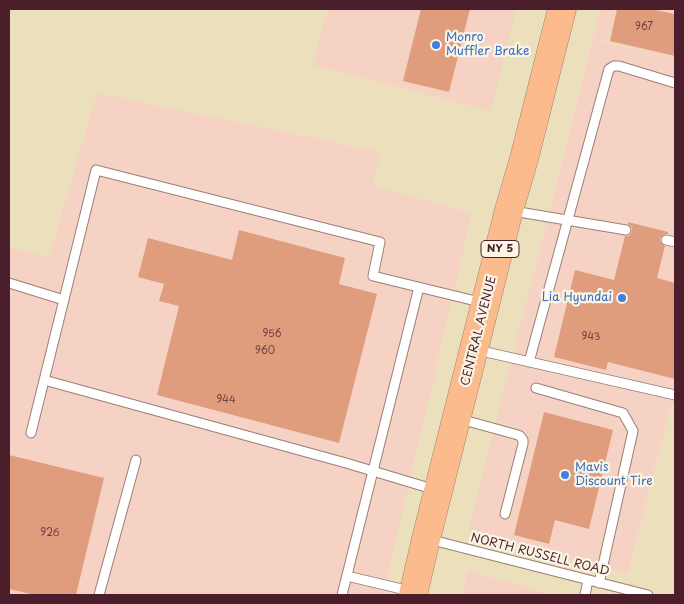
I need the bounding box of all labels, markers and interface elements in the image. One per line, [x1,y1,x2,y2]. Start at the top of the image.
house number: 967 [635,21,653,33]
place label: Monro Muffler Brake [446,31,529,59]
marker: Monro Muffler Brake [430,39,442,51]
road number: NY 5 [481,240,519,258]
street label: CENTRAL AVENUE [458,275,500,387]
place label: Lia Hyundai [542,291,612,305]
marker: Lia Hyundai [616,292,628,304]
house number: 956 [262,328,282,340]
house number: 943 [582,331,600,343]
house number: 960 [255,345,275,357]
house number: 944 [216,394,236,406]
place label: Mavis Discount Tire [575,461,653,489]
marker: Mavis Discount Tire [559,469,571,481]
house number: 926 [40,527,60,539]
street label: NORTH RUSSELL ROAD [469,531,611,579]

